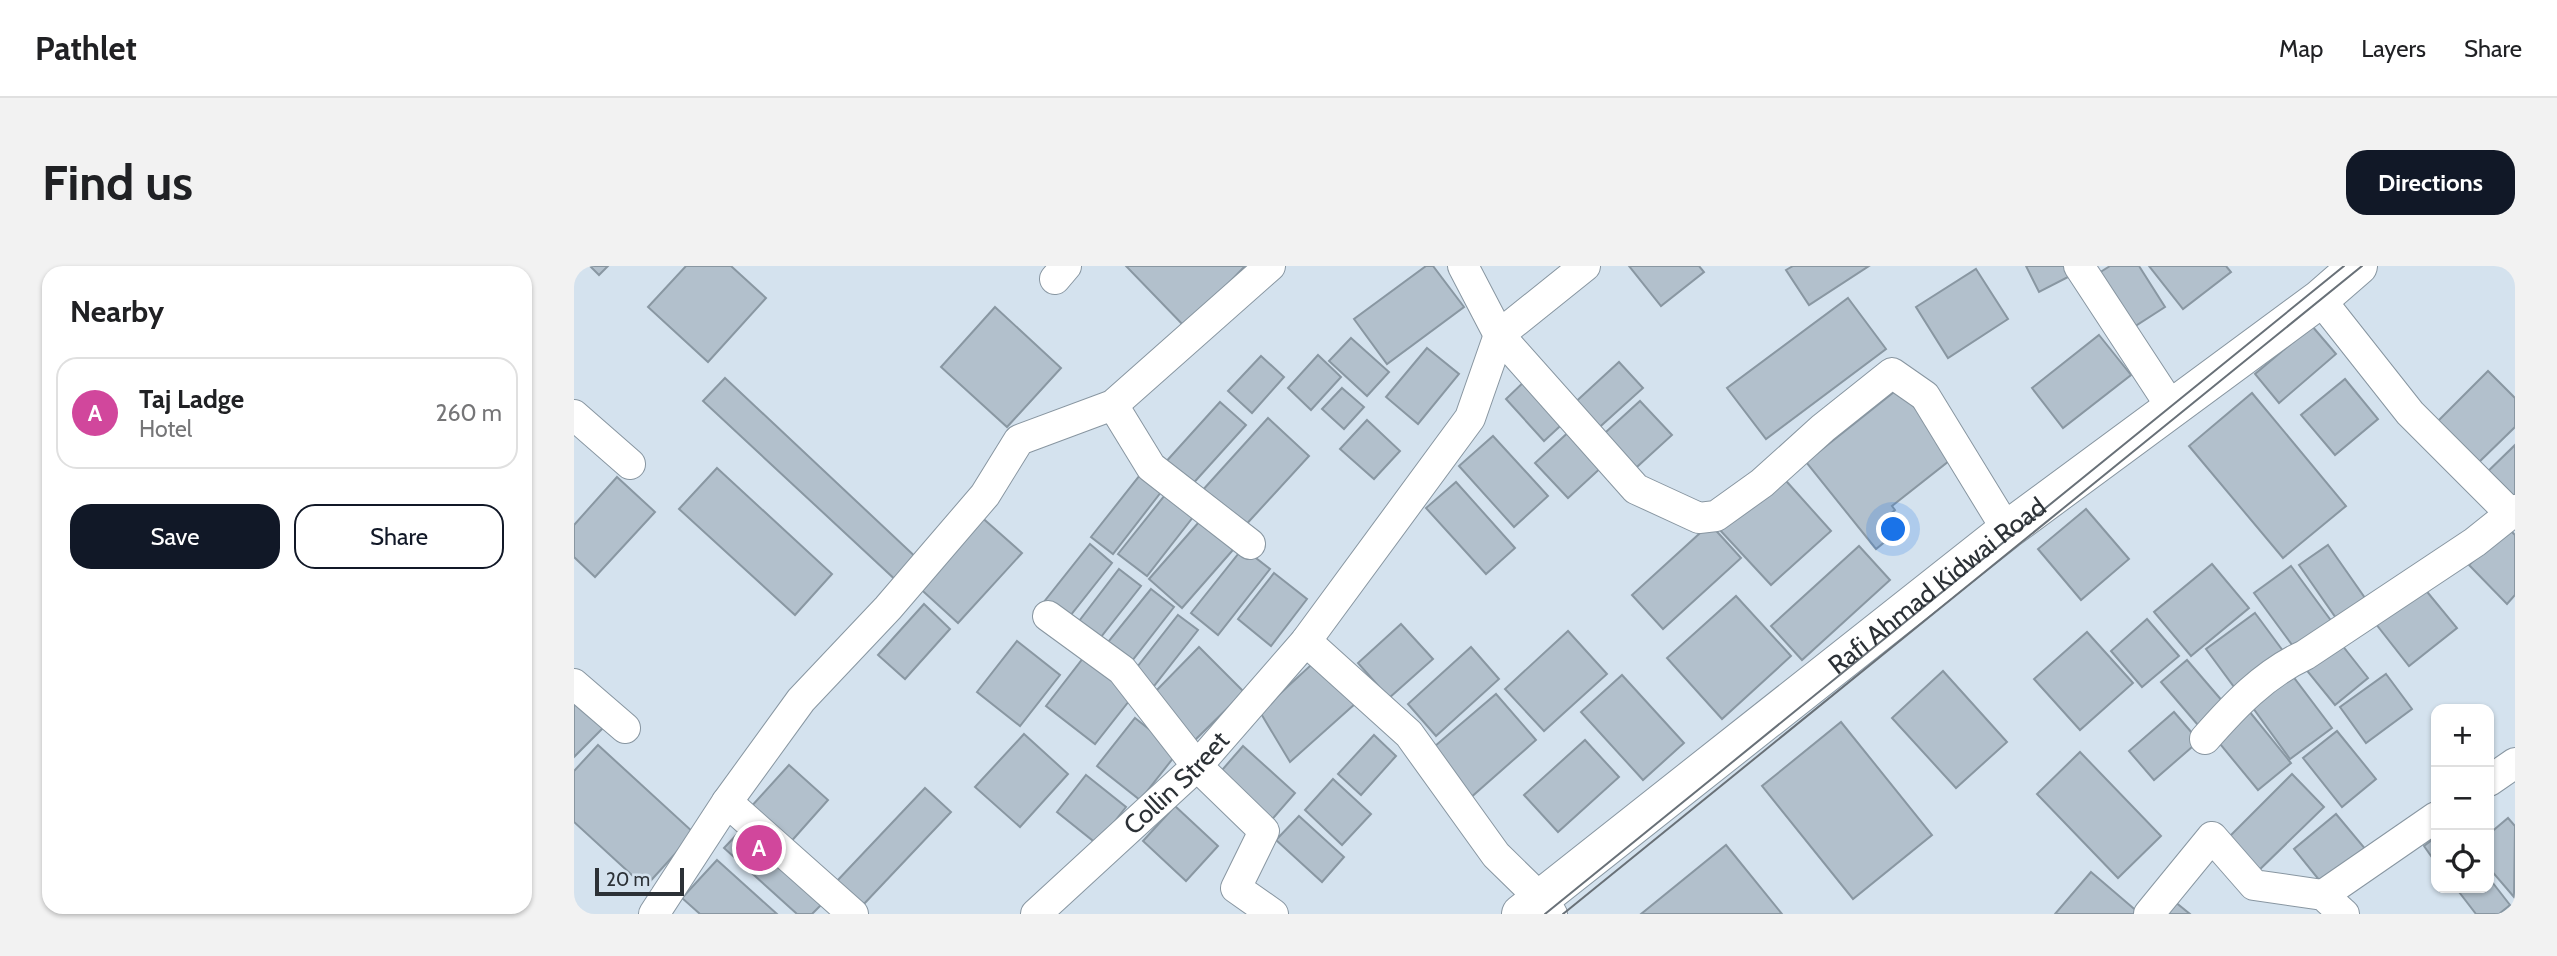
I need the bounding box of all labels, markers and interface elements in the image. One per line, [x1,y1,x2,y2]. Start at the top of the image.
text: Pathlet [35,28,137,68]
text: Map [2279,34,2323,63]
text: Layers [2361,34,2426,63]
text: Share [2464,34,2522,63]
button: Directions [2346,150,2515,215]
text: Find us [42,153,193,212]
text: Nearby [70,293,164,330]
text: Taj Ladge [139,383,244,415]
text: A [88,399,102,427]
text: 260 m [435,399,502,427]
text: Hotel [139,415,192,443]
street label: Rafi Ahmad Kidwai Road [1822,491,2052,681]
button: Save [70,504,280,569]
button: Share [294,504,504,569]
your location [1876,512,1910,546]
map controls [2431,704,2494,893]
button: + [2431,704,2494,767]
street label: Collin Street [1117,725,1236,842]
button: − [2431,767,2494,830]
pin: A [736,822,782,874]
button: locate [2431,830,2494,893]
scale bar [595,865,684,897]
text: 20 m [606,868,650,891]

